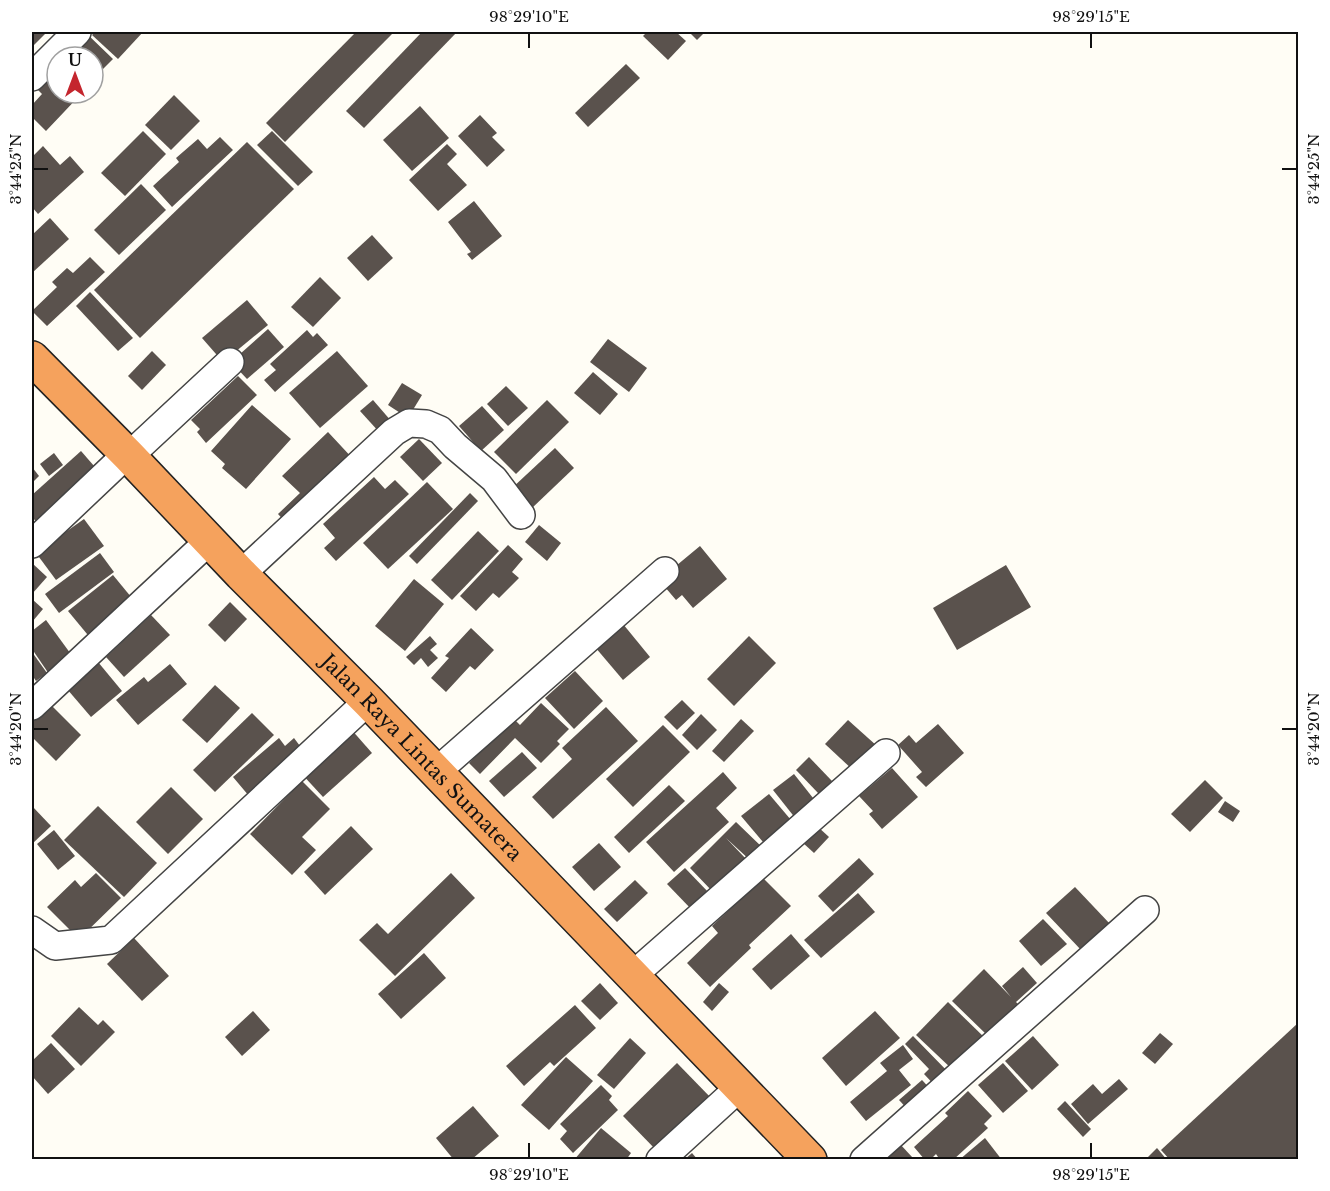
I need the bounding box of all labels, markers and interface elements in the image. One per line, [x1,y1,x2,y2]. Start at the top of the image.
text: 98°29'10"E [489,7,569,26]
text: 98°29'15"E [1052,7,1130,26]
north arrow [45,45,105,105]
text: U [68,50,82,70]
text: 3°44'25"N [6,133,25,205]
text: 3°44'25"N [1304,133,1323,205]
street label: Jalan Raya Lintas Sumatera [314,647,528,866]
text: 3°44'20"N [6,692,25,766]
text: 3°44'20"N [1304,692,1323,766]
text: 98°29'10"E [489,1165,569,1184]
text: 98°29'15"E [1052,1165,1130,1184]

